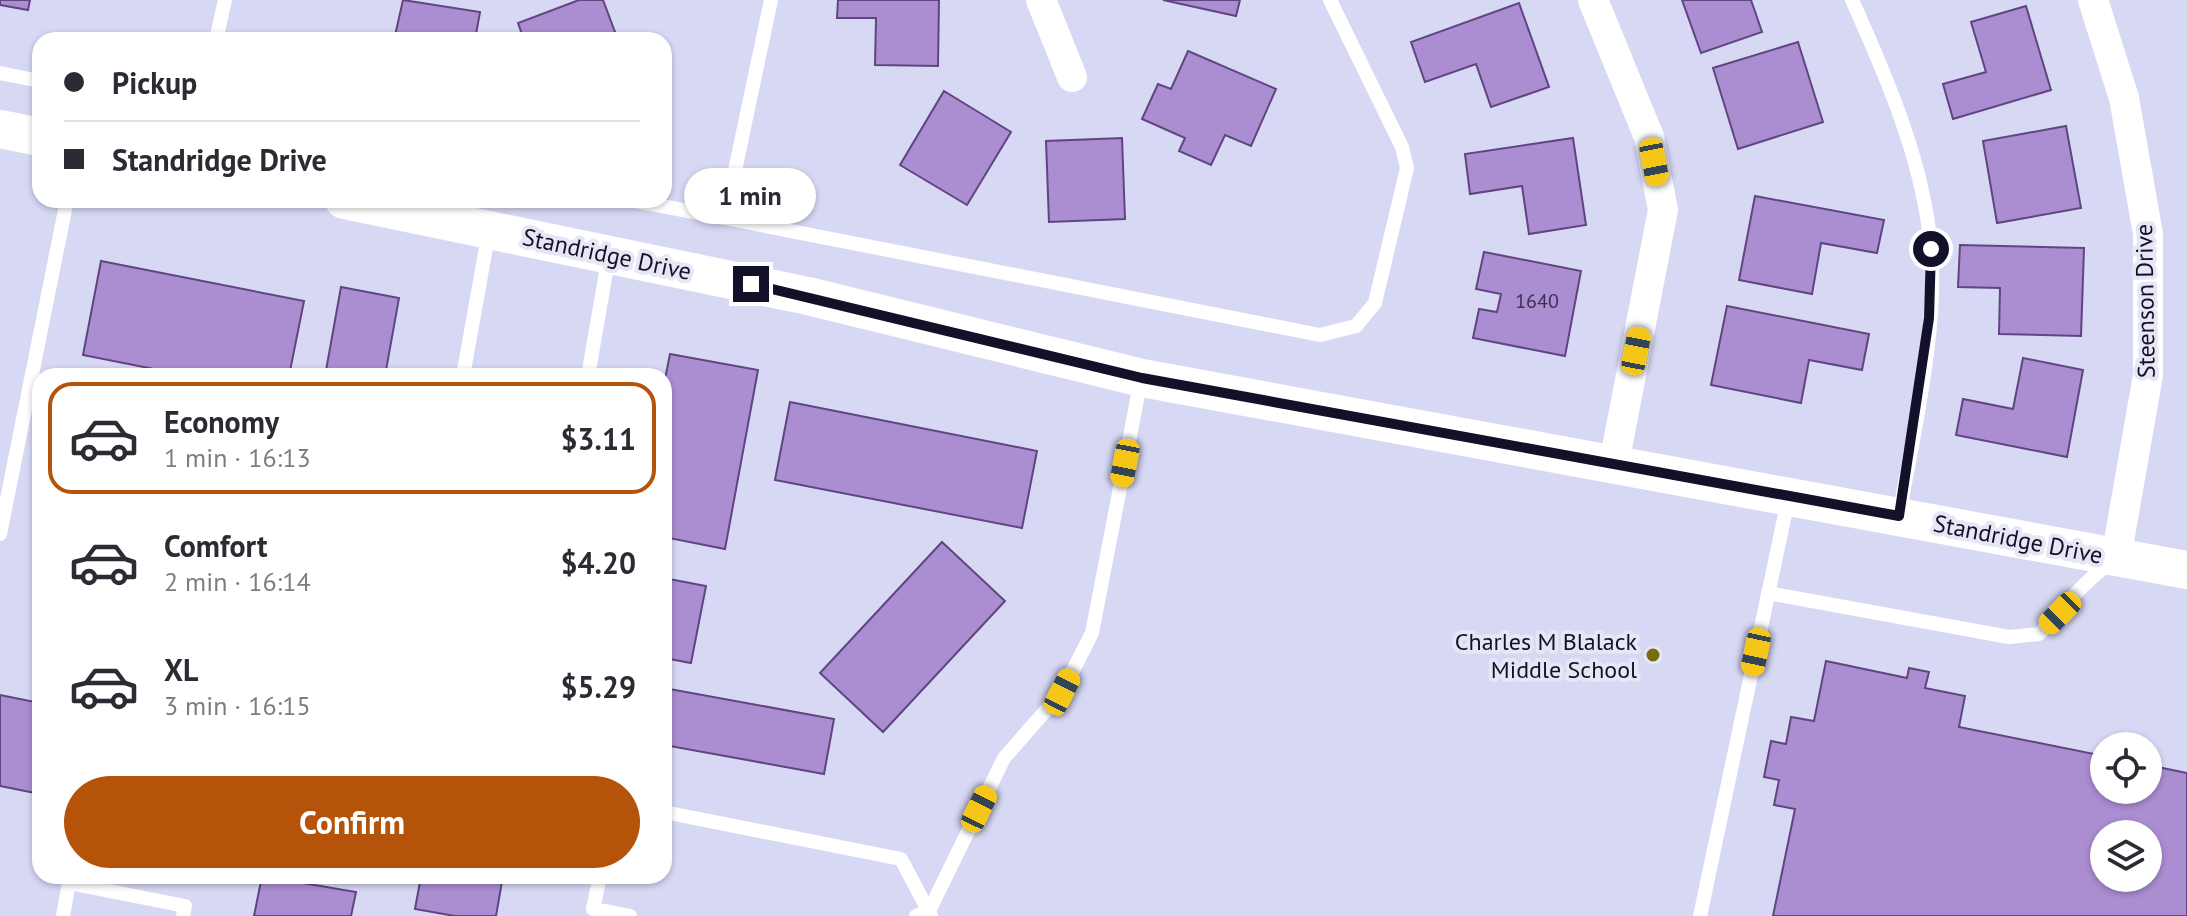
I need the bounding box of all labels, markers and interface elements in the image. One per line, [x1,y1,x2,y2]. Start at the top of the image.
text: Pickup [112,63,197,102]
car [1638,136,1670,188]
text: Standridge Drive [112,140,327,179]
callout: 1 min [685,168,817,224]
text: 1 min [718,179,782,212]
street label: Standridge Drive [520,221,694,287]
street label: Steenson Drive [2128,224,2162,378]
route start [1913,231,1949,267]
route end [733,266,769,302]
house number: 1640 [1515,288,1559,314]
car [1620,325,1652,377]
icon: car [68,402,140,474]
text: Economy [164,402,279,441]
text: $3.11 [561,419,636,458]
car [1109,437,1141,489]
text: 1 min · 16:13 [164,441,311,474]
street label: Standridge Drive [1931,507,2105,571]
icon: car [68,526,140,598]
text: Comfort [164,526,267,565]
text: $4.20 [561,543,636,582]
text: 2 min · 16:14 [164,565,311,598]
car [2035,588,2085,638]
place label: Charles M Blalack Middle School [1455,626,1637,685]
car [1739,626,1773,678]
marker: Charles M Blalack Middle School [1644,646,1662,664]
icon: car [68,650,140,722]
text: XL [164,650,198,689]
car [1040,665,1084,719]
text: $5.29 [561,667,636,706]
text: 3 min · 16:15 [164,689,311,722]
map controls [2090,732,2162,892]
button: locate [2090,732,2162,804]
button: Confirm [64,776,640,868]
car [958,782,1000,836]
button: layers [2090,820,2162,892]

